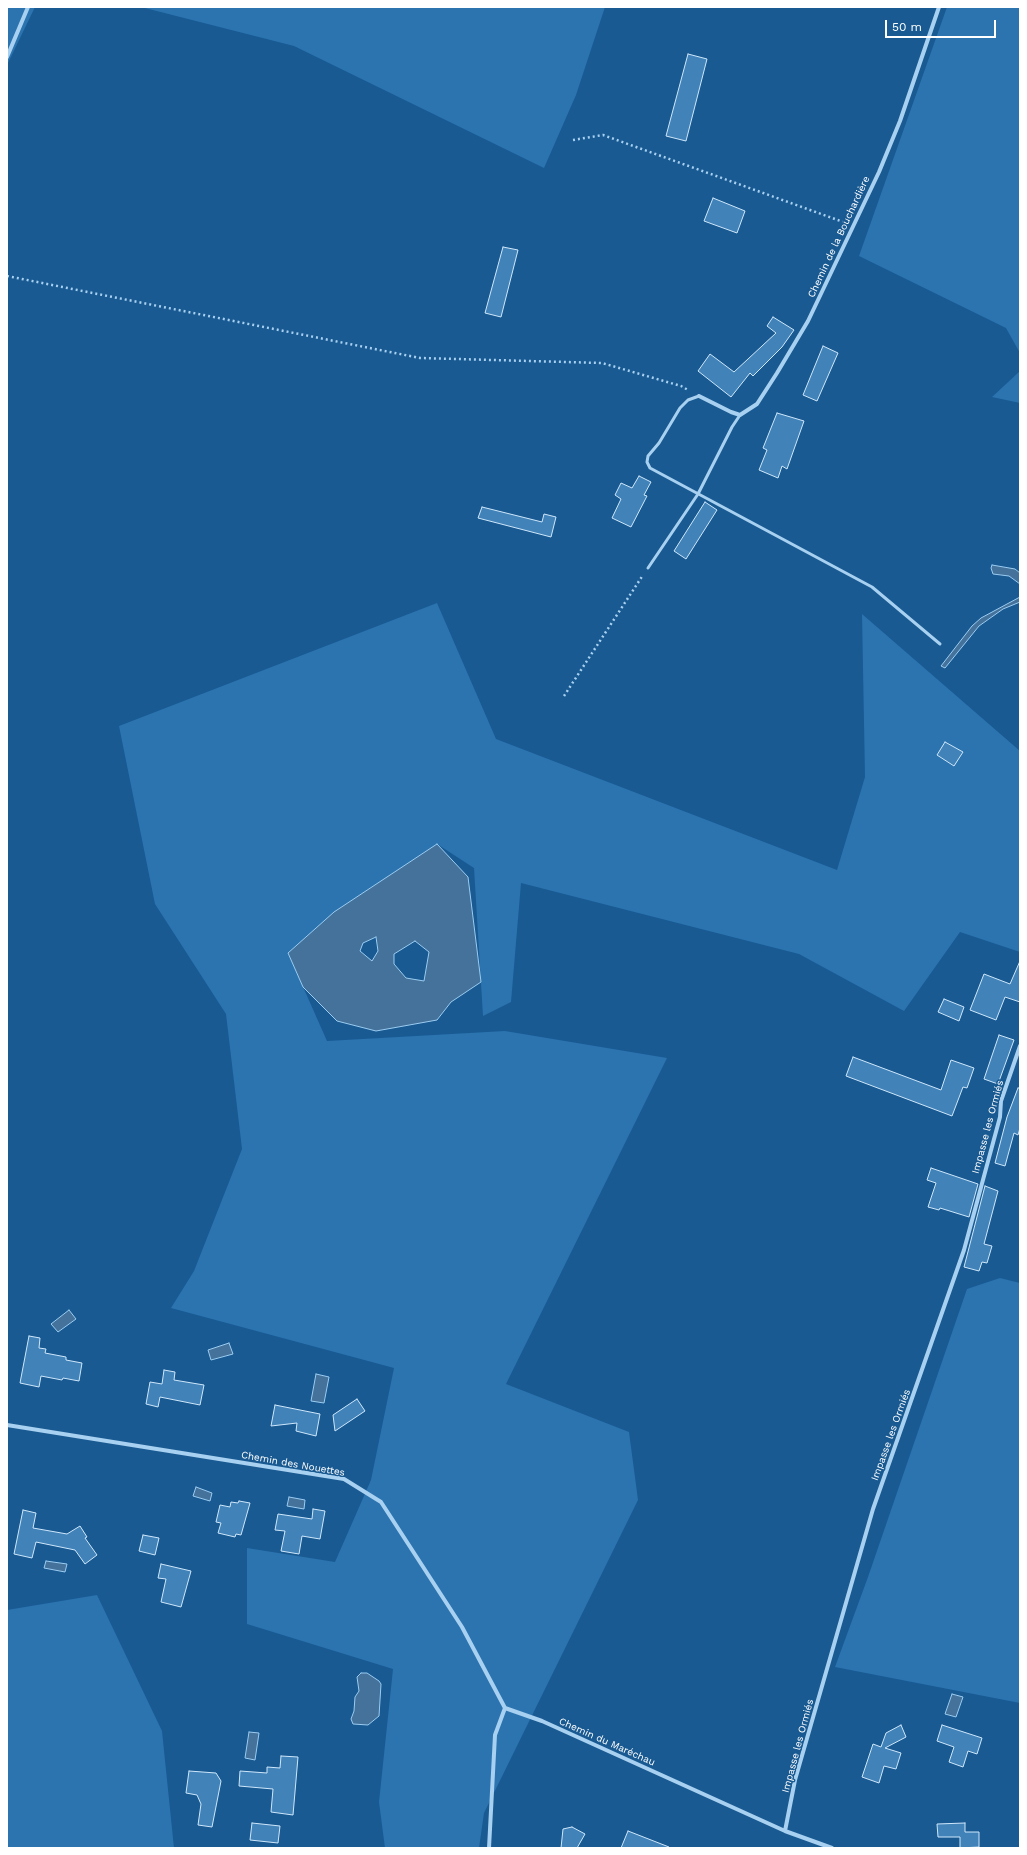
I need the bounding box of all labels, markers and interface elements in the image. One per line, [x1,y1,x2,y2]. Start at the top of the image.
scale bar [887,12,998,38]
text: 50 m [892,20,922,34]
street label: Chemin de la Bouchardière [806,174,872,300]
street label: Impasse les Ormiés [970,1079,1006,1175]
street label: Impasse les Ormiés [869,1388,913,1482]
street label: Chemin des Nouettes [240,1449,346,1479]
street label: Impasse les Ormiés [780,1698,816,1794]
street label: Chemin du Maréchau [557,1715,657,1769]

